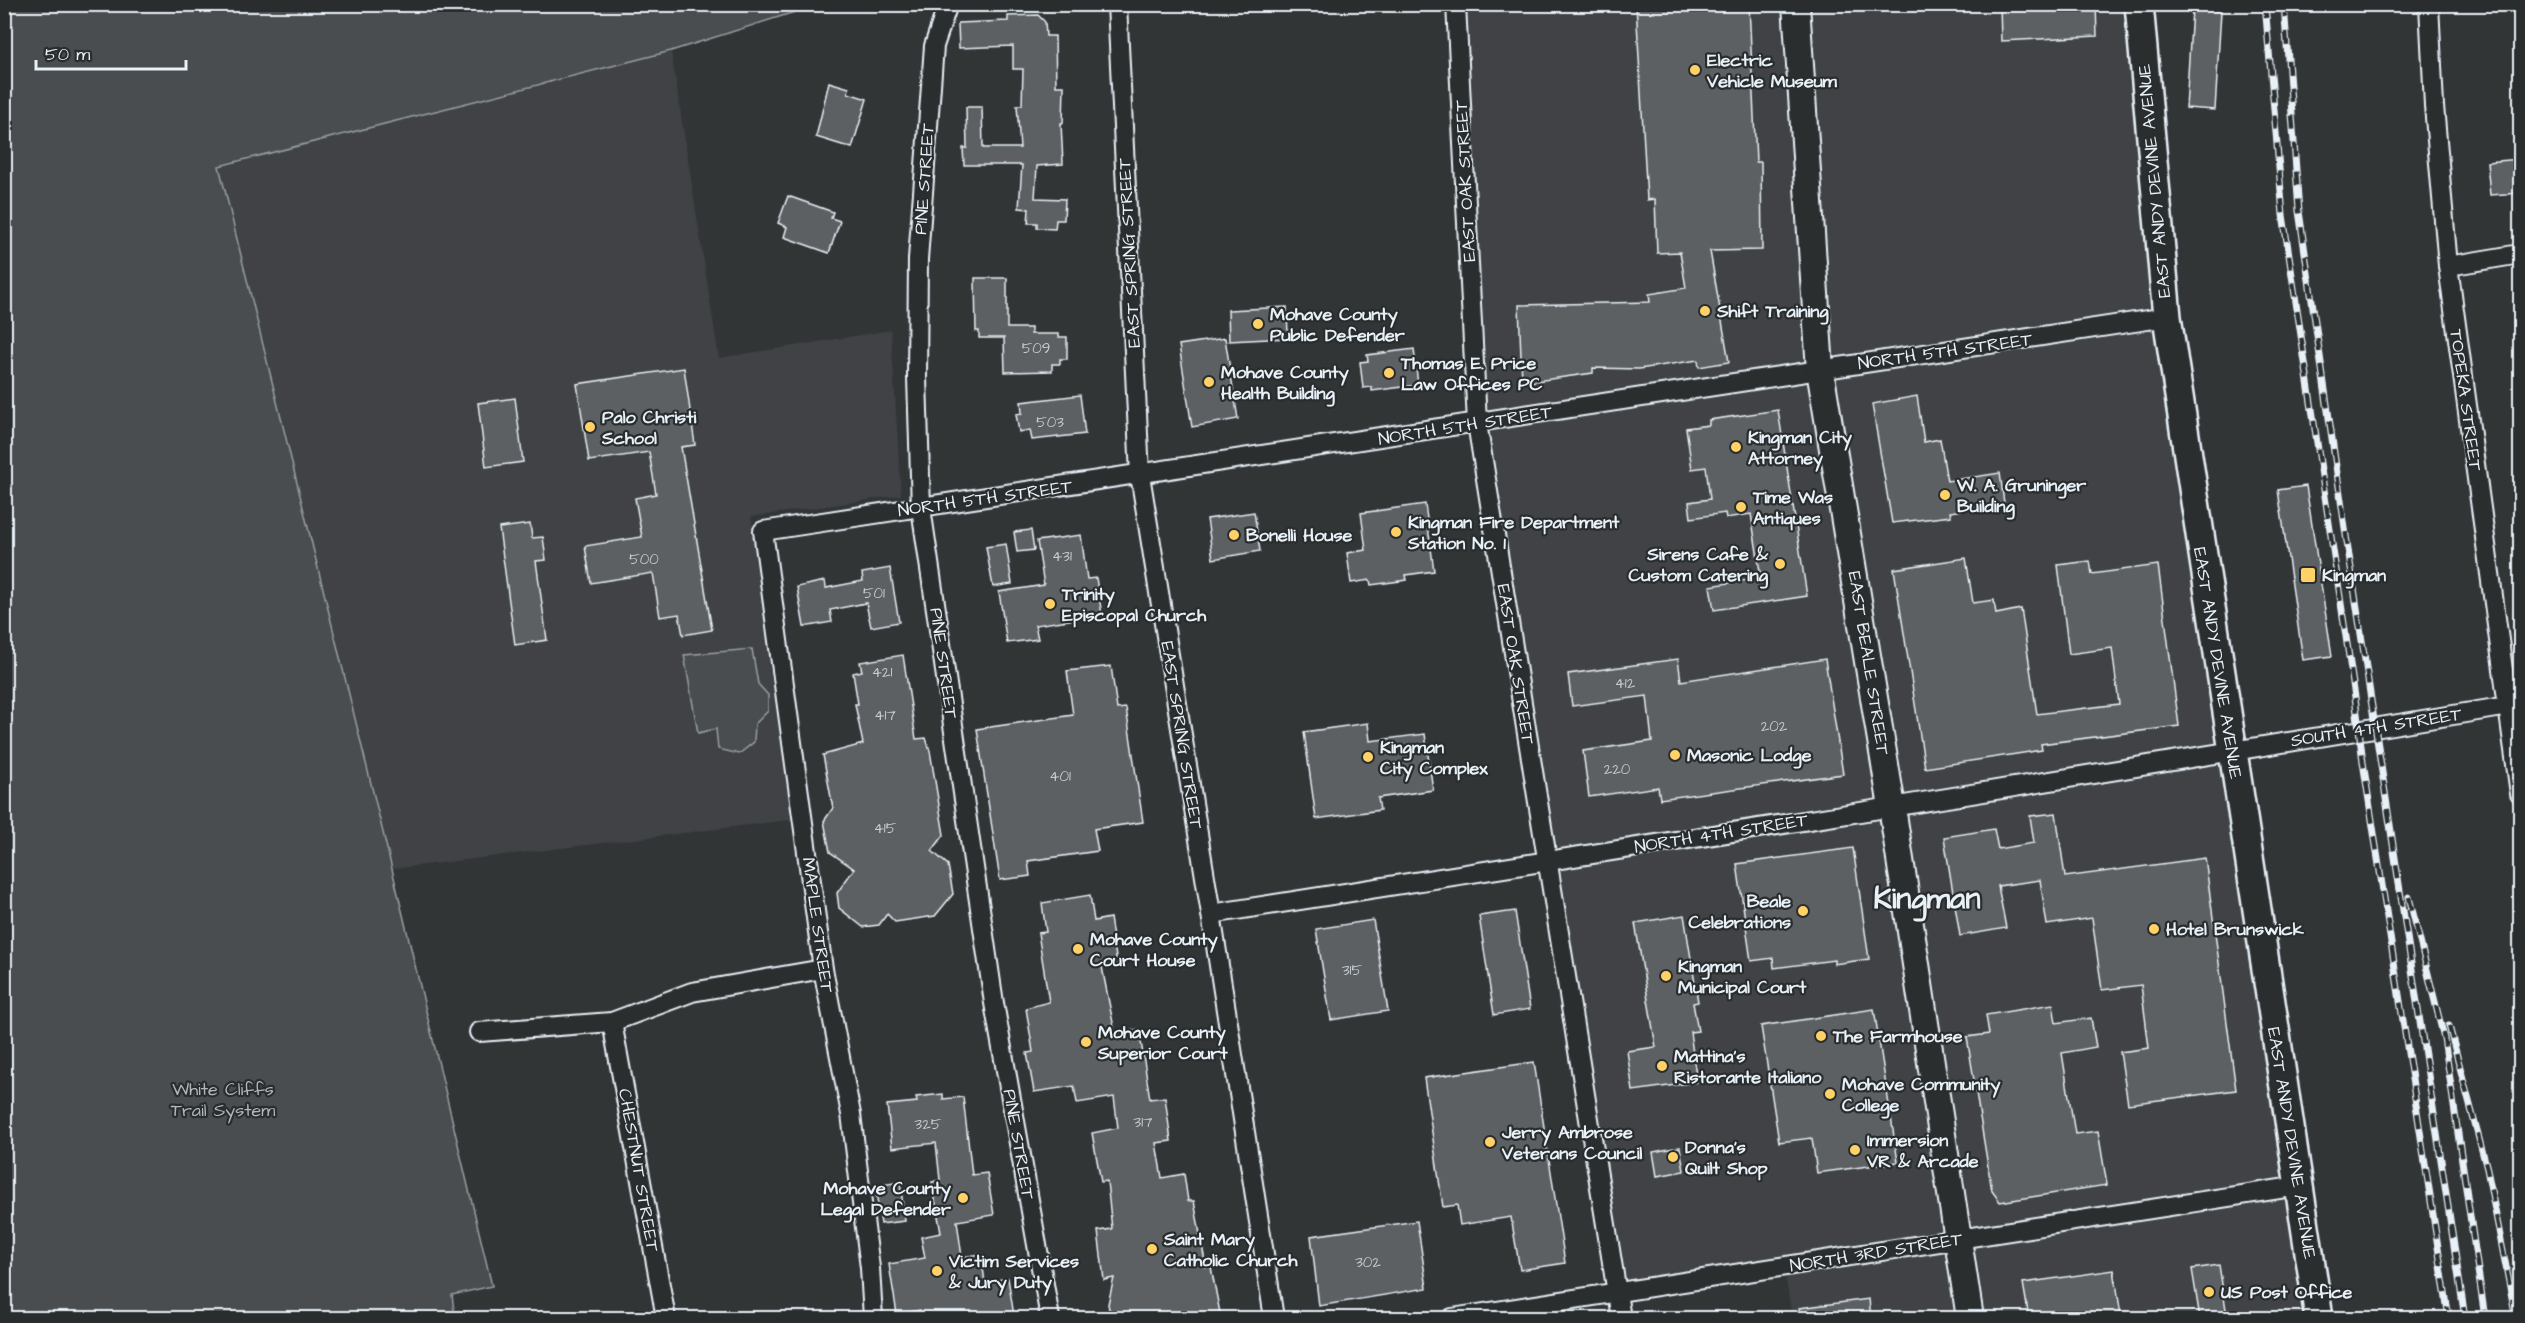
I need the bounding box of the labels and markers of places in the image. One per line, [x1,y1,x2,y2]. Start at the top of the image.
place label: Electric Vehicle Museum [1706,48,1838,94]
marker: Electric Vehicle Museum [1688,63,1702,77]
place label: Shift Training [1716,299,1829,325]
place label: Mohave County Public Defender [1270,302,1405,348]
marker: Shift Training [1698,304,1712,318]
marker: Mohave County Public Defender [1251,317,1265,331]
place label: Thomas E. Price Law Offices PC [1400,351,1542,397]
place label: Mohave County Health Building [1221,360,1349,407]
marker: Thomas E. Price Law Offices PC [1382,366,1396,380]
marker: Mohave County Health Building [1202,375,1216,389]
place label: Palo Christi School [601,405,696,451]
marker: Palo Christi School [583,420,597,434]
place label: Kingman City Attorney [1748,425,1852,472]
marker: Kingman City Attorney [1729,440,1743,454]
place label: W. A. Gruninger Building [1956,473,2086,520]
place label: Time Was Antiques [1752,485,1833,531]
marker: W. A. Gruninger Building [1938,488,1952,502]
marker: Time Was Antiques [1734,500,1748,514]
place label: Kingman Fire Department Station No. 1 [1407,510,1620,556]
place label: Bonelli House [1246,523,1352,548]
marker: Kingman Fire Department Station No. 1 [1389,525,1403,539]
marker: Bonelli House [1227,528,1241,542]
place label: Sirens Cafe & Custom Catering [1629,542,1769,589]
marker: Sirens Cafe & Custom Catering [1773,557,1787,571]
place label: Kingman [2322,563,2386,589]
marker: Kingman [2299,566,2317,584]
place label: Trinity Episcopal Church [1061,582,1207,628]
marker: Trinity Episcopal Church [1043,597,1057,611]
place label: Kingman City Complex [1380,735,1488,782]
place label: Masonic Lodge [1687,743,1812,769]
marker: Masonic Lodge [1668,748,1682,762]
marker: Kingman City Complex [1361,750,1375,764]
place label: Beale Celebrations [1689,889,1791,935]
marker: Beale Celebrations [1796,904,1810,918]
place label: Hotel Brunswick [2166,917,2305,942]
marker: Hotel Brunswick [2147,922,2161,936]
place label: Mohave County Court House [1090,927,1218,973]
marker: Mohave County Court House [1071,942,1085,956]
place label: Kingman Municipal Court [1678,954,1807,1000]
marker: Kingman Municipal Court [1659,969,1673,983]
place label: Mohave County Superior Court [1097,1020,1228,1066]
place label: The Farmhouse [1832,1024,1963,1049]
marker: The Farmhouse [1814,1029,1828,1043]
marker: Mohave County Superior Court [1079,1035,1093,1049]
place label: Mattina's Ristorante Italiano [1674,1044,1822,1090]
marker: Mattina's Ristorante Italiano [1655,1059,1669,1073]
place label: Mohave Community College [1842,1072,2000,1119]
marker: Mohave Community College [1823,1087,1837,1101]
place label: Jerry Ambrose Veterans Council [1501,1120,1642,1166]
place label: Immersion VR & Arcade [1866,1128,1979,1174]
marker: Jerry Ambrose Veterans Council [1483,1135,1497,1149]
place label: Donna's Quilt Shop [1685,1135,1768,1181]
marker: Immersion VR & Arcade [1848,1143,1862,1157]
marker: Donna's Quilt Shop [1666,1150,1680,1164]
place label: Mohave County Legal Defender [821,1176,951,1223]
marker: Mohave County Legal Defender [956,1191,970,1205]
place label: Saint Mary Catholic Church [1163,1227,1298,1273]
marker: Saint Mary Catholic Church [1145,1242,1159,1256]
place label: Victim Services & Jury Duty [948,1249,1079,1296]
marker: Victim Services & Jury Duty [930,1264,944,1278]
place label: US Post Office [2221,1280,2353,1305]
marker: US Post Office [2202,1285,2216,1299]

